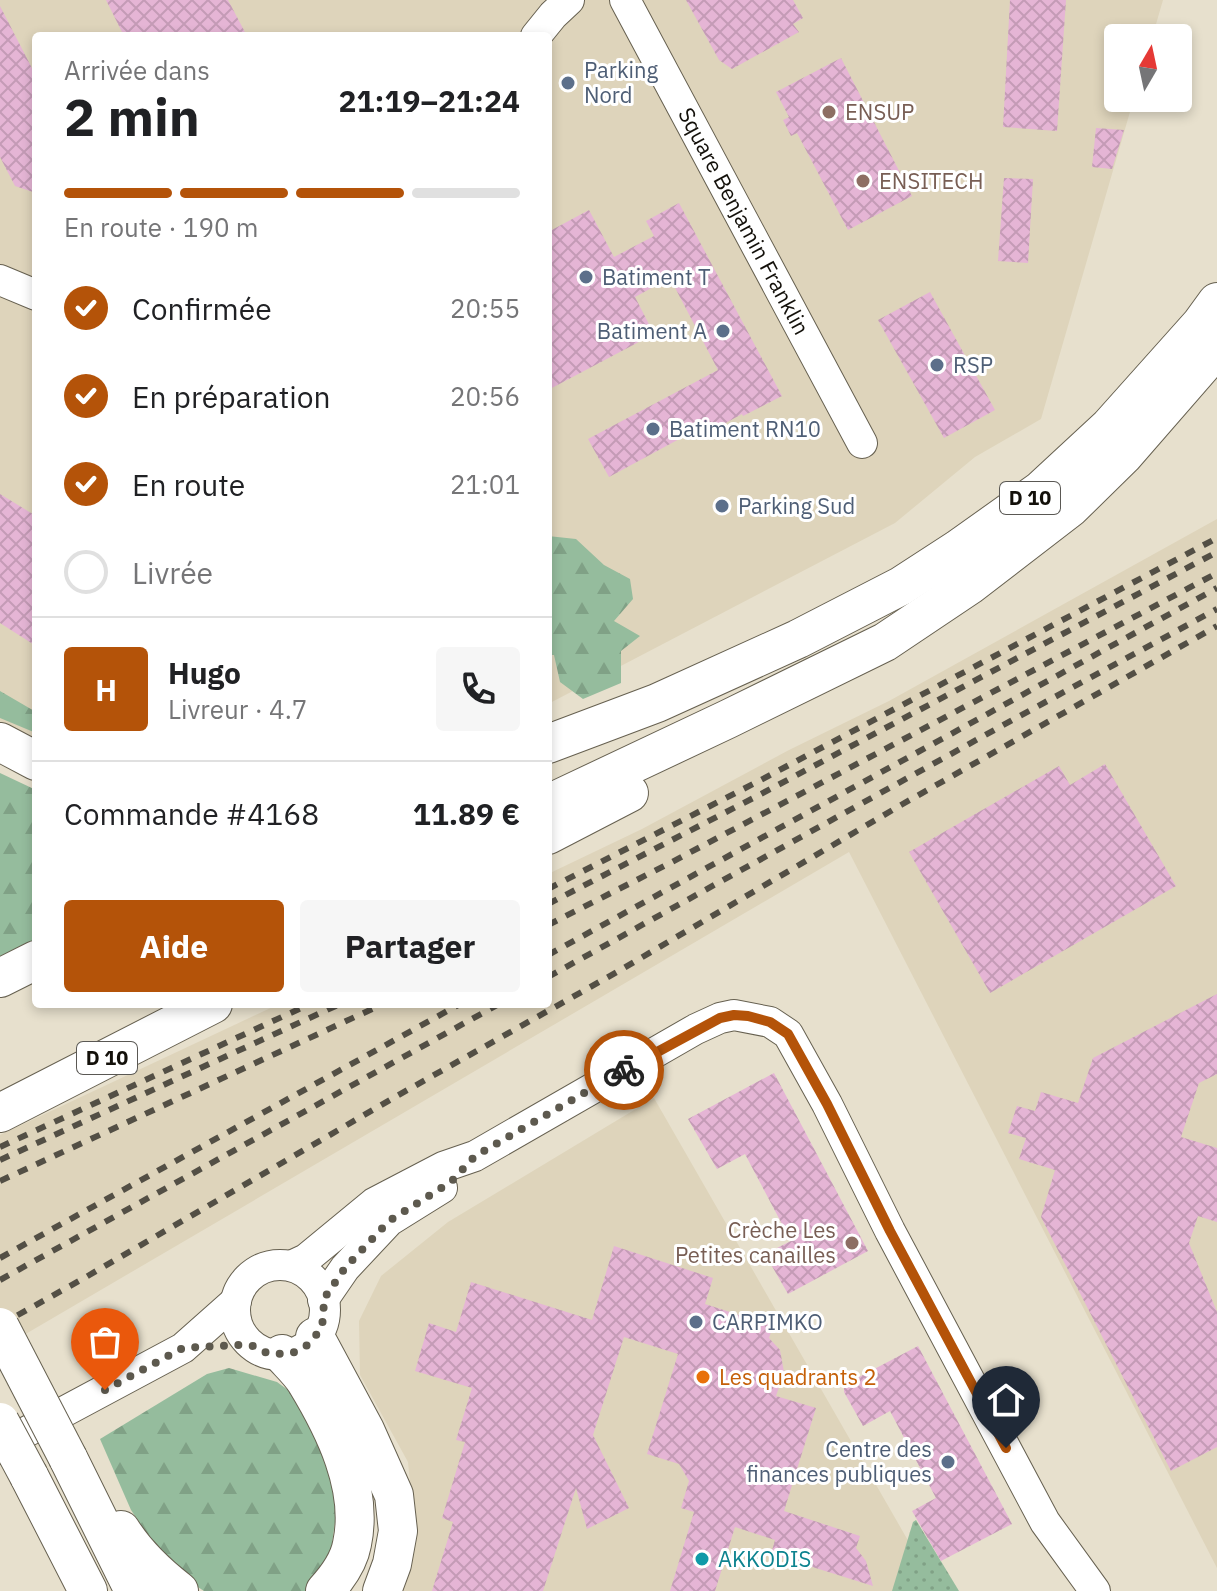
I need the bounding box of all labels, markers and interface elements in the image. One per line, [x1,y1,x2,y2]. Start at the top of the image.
north arrow [1104,24,1192,112]
map controls [1104,24,1192,112]
text: Arrivée dans [64,53,210,87]
place label: Parking Nord [584,55,659,109]
marker: Parking Nord [559,74,577,92]
text: 21:19–21:24 [339,81,520,120]
text: 2 min [64,83,200,150]
place label: ENSUP [845,97,914,126]
street label: Square Benjamin Franklin [672,102,817,339]
marker: ENSUP [820,103,838,121]
place label: ENSITECH [879,166,983,195]
marker: ENSITECH [854,172,872,190]
text: En route · 190 m [64,210,258,244]
place label: Batiment T [602,262,711,291]
marker: Batiment T [577,268,595,286]
icon: check [64,286,108,330]
text: Confirmée [132,289,272,328]
text: 20:55 [450,291,520,325]
place label: Batiment A [597,316,707,345]
marker: Batiment A [714,322,732,340]
place label: RSP [953,350,993,379]
marker: RSP [928,356,946,374]
icon: check [64,374,108,418]
text: En préparation [132,377,331,416]
text: 20:56 [450,379,520,413]
place label: Batiment RN10 [669,414,821,443]
marker: Batiment RN10 [644,420,662,438]
icon: check [64,462,108,506]
text: En route [132,465,245,504]
text: 21:01 [450,467,520,501]
road number: D 10 [1000,482,1060,514]
place label: Parking Sud [738,491,855,520]
marker: Parking Sud [713,497,731,515]
text: Livrée [132,553,213,592]
button: phone [436,647,520,731]
text: Hugo [168,653,241,692]
text: H [95,670,117,709]
text: Livreur · 4.7 [168,692,307,726]
text: Commande #4168 [64,794,319,833]
text: 11.89 € [413,794,520,833]
button: Aide [64,900,284,992]
button: Partager [300,900,520,992]
courier [584,1030,664,1110]
road number: D 10 [77,1042,137,1074]
icon: bike [602,1048,646,1092]
place label: Crèche Les Petites canailles [675,1215,836,1269]
marker: Crèche Les Petites canailles [843,1234,861,1252]
place label: CARPIMKO [712,1307,823,1336]
pin [71,1308,139,1390]
marker: CARPIMKO [687,1313,705,1331]
icon: bag [83,1320,127,1364]
place label: Les quadrants 2 [719,1362,877,1391]
pin [972,1366,1040,1448]
marker: Les quadrants 2 [694,1368,712,1386]
icon: home [984,1378,1028,1422]
place label: Centre des finances publiques [746,1434,932,1488]
marker: Centre des finances publiques [939,1453,957,1471]
place label: AKKODIS [718,1544,811,1573]
marker: AKKODIS [693,1550,711,1568]

